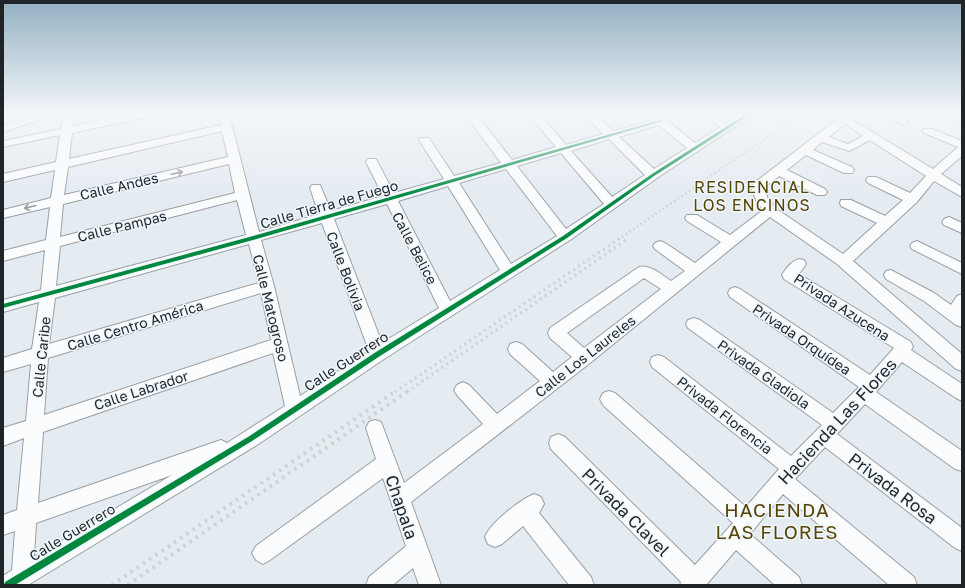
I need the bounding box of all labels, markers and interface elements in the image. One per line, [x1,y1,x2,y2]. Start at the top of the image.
one-way arrow [170,168,183,176]
street label: Calle Andes [78,169,160,203]
street label: Calle Tierra de Fuego [258,176,400,232]
district label: RESIDENCIAL LOS ENCINOS [693,177,811,215]
one-way arrow [24,204,37,212]
street label: Calle Pampas [76,207,168,245]
street label: Calle Belice [389,209,441,287]
street label: Calle Bolivia [323,229,369,313]
street label: Calle Matogroso [249,253,293,363]
street label: Privada Azucena [791,270,893,344]
street label: Calle Centro América [65,296,205,354]
street label: Privada Orquídea [750,300,854,378]
street label: Calle Los Laureles [531,311,639,401]
street label: Calle Caribe [28,316,54,398]
street label: Calle Guerrero [301,327,391,395]
street label: Privada Gladiola [714,336,814,412]
street label: Hacienda Las Flores [773,354,901,488]
street label: Calle Labrador [92,367,191,413]
street label: Privada Florencia [674,373,776,457]
street label: Privada Rosa [845,448,941,528]
street label: Privada Clavel [578,464,674,560]
street label: Chapala [381,472,423,542]
district label: HACIENDA LAS FLORES [716,498,838,543]
street label: Calle Guerrero [26,500,118,564]

